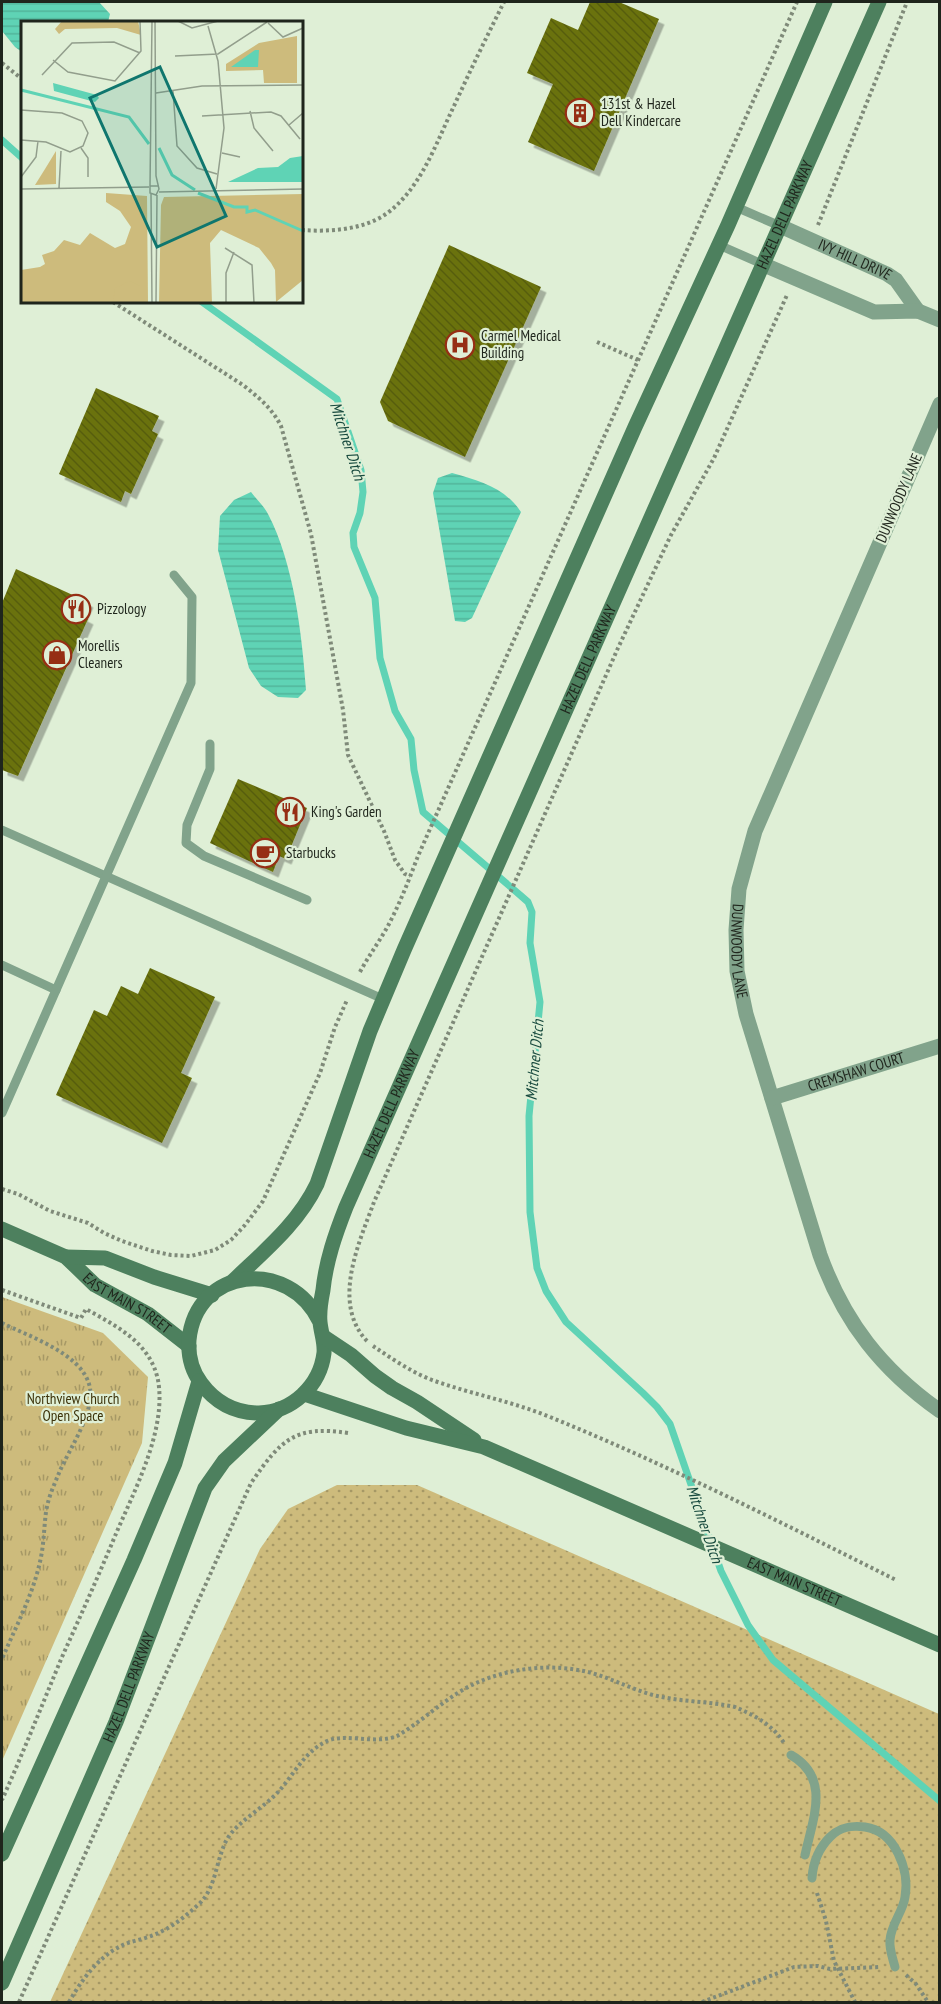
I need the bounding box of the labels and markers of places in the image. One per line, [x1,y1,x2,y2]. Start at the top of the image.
place label: 131st & Hazel Dell Kindercare [601,94,681,130]
building icon: 131st & Hazel Dell Kindercare [564,97,596,129]
place label: Carmel Medical Building [481,326,561,362]
hospital icon: Carmel Medical Building [444,329,476,361]
restaurant icon: Pizzology [60,593,92,625]
place label: Pizzology [97,599,147,618]
place label: Morellis Cleaners [78,636,123,672]
shop icon: Morellis Cleaners [41,639,73,671]
restaurant icon: King's Garden [274,796,306,828]
place label: King's Garden [311,802,382,821]
cafe icon: Starbucks [249,837,281,869]
place label: Starbucks [286,843,336,862]

